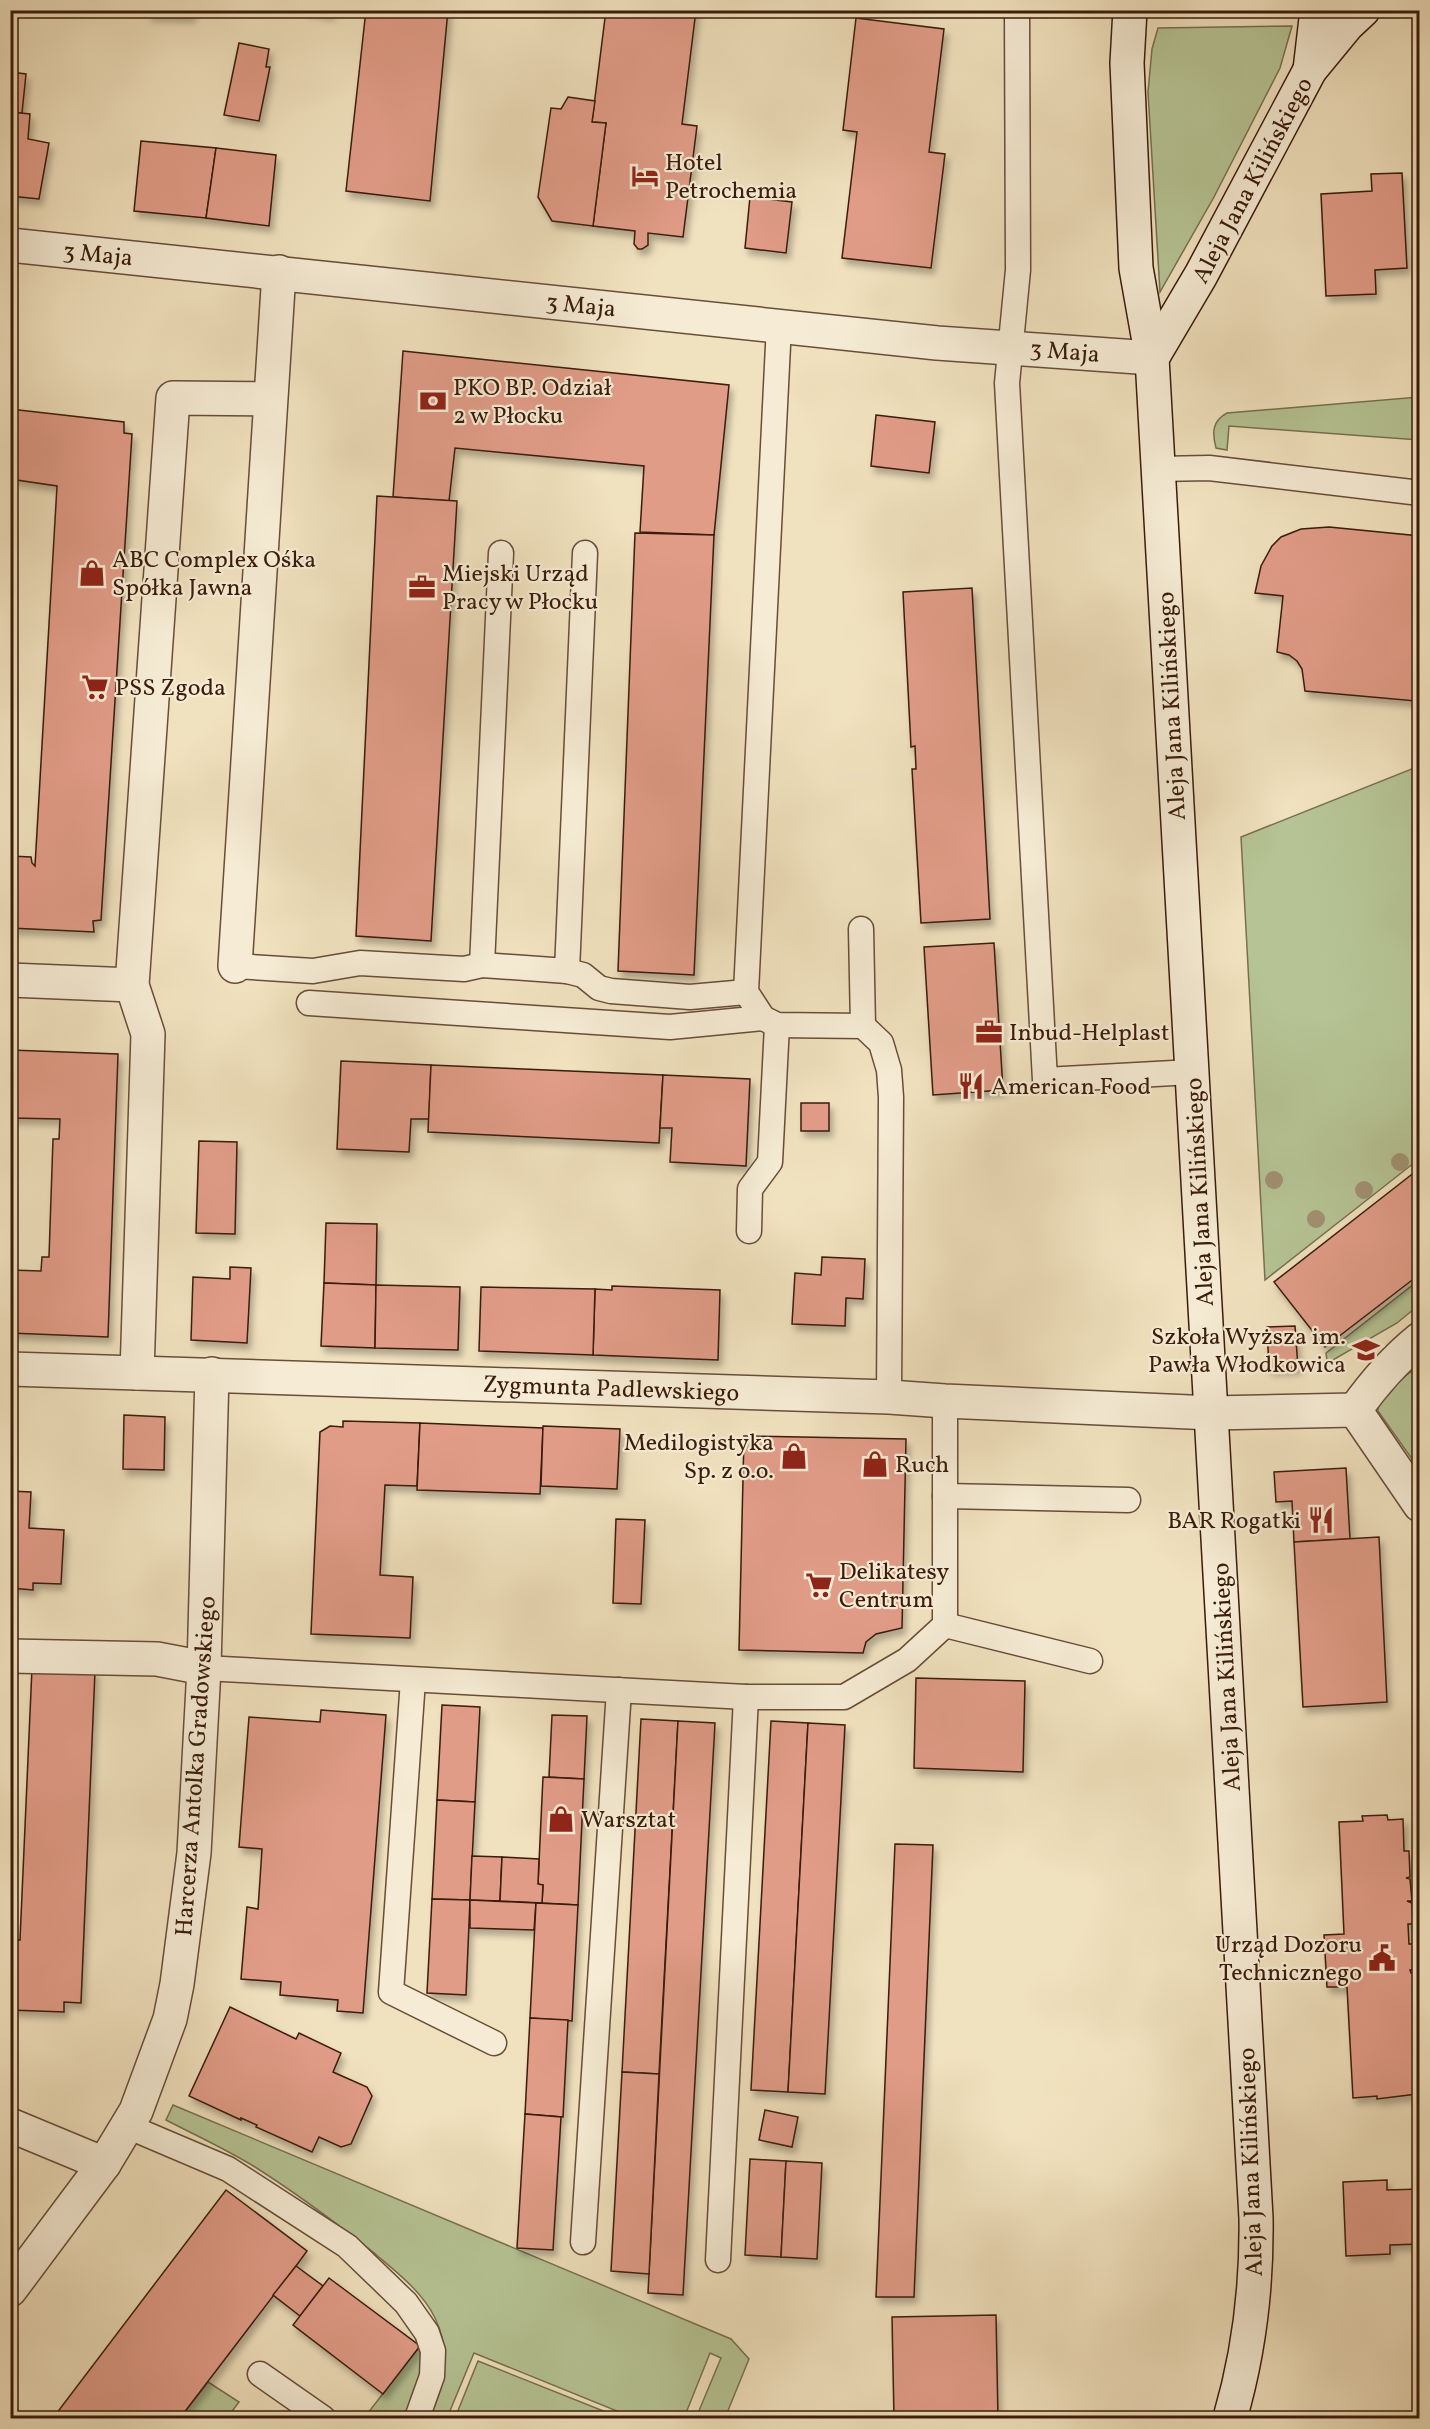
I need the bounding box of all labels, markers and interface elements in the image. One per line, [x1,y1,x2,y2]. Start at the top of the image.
street label: Aleja Jana Kilińskiego [1185,72,1323,290]
place label: Hotel Petrochemia [665,147,797,209]
hotel icon: Hotel Petrochemia [630,161,660,191]
street label: 3 Maja [61,235,134,277]
street label: 3 Maja [544,286,617,328]
street label: 3 Maja [1028,333,1101,373]
place label: PKO BP. Odział 2 w Płocku [453,372,612,434]
bank icon: PKO BP. Odział 2 w Płocku [418,386,448,416]
place label: ABC Complex Ośka Spółka Jawna [112,544,316,606]
shop icon: ABC Complex Ośka Spółka Jawna [77,558,107,588]
place label: Miejski Urząd Pracy w Płocku [442,558,598,620]
office icon: Miejski Urząd Pracy w Płocku [407,572,437,602]
street label: Aleja Jana Kilińskiego [1150,591,1196,821]
supermarket icon: PSS Zgoda [80,672,110,702]
place label: PSS Zgoda [115,672,226,706]
office icon: Inbud-Helplast [974,1017,1004,1047]
place label: Inbud-Helplast [1009,1017,1169,1051]
restaurant icon: American Food [956,1071,986,1101]
place label: American Food [991,1071,1151,1105]
street label: Aleja Jana Kilińskiego [1178,1077,1224,1307]
place label: Szkoła Wyższa im. Pawła Włodkowica [1148,1321,1346,1383]
school or university icon: Szkoła Wyższa im. Pawła Włodkowica [1351,1335,1381,1365]
street label: Zygmunta Padlewskiego [482,1369,740,1411]
place label: Medilogistyka Sp. z o.o. [624,1427,774,1489]
shop icon: Medilogistyka Sp. z o.o. [779,1441,809,1471]
shop icon: Ruch [860,1449,890,1479]
place label: Ruch [895,1449,949,1483]
place label: BAR Rogatki [1167,1505,1301,1539]
restaurant icon: BAR Rogatki [1306,1505,1336,1535]
place label: Delikatesy Centrum [839,1556,949,1618]
street label: Aleja Jana Kilińskiego [1205,1562,1251,1792]
supermarket icon: Delikatesy Centrum [804,1570,834,1600]
street label: Harcerza Antolka Gradowskiego [168,1595,226,1937]
shop icon: Warsztat [546,1804,576,1834]
place label: Warsztat [581,1804,676,1838]
place label: Urząd Dozoru Technicznego [1215,1929,1362,1991]
public building icon: Urząd Dozoru Technicznego [1367,1943,1397,1973]
street label: Aleja Jana Kilińskiego [1231,2047,1273,2277]

